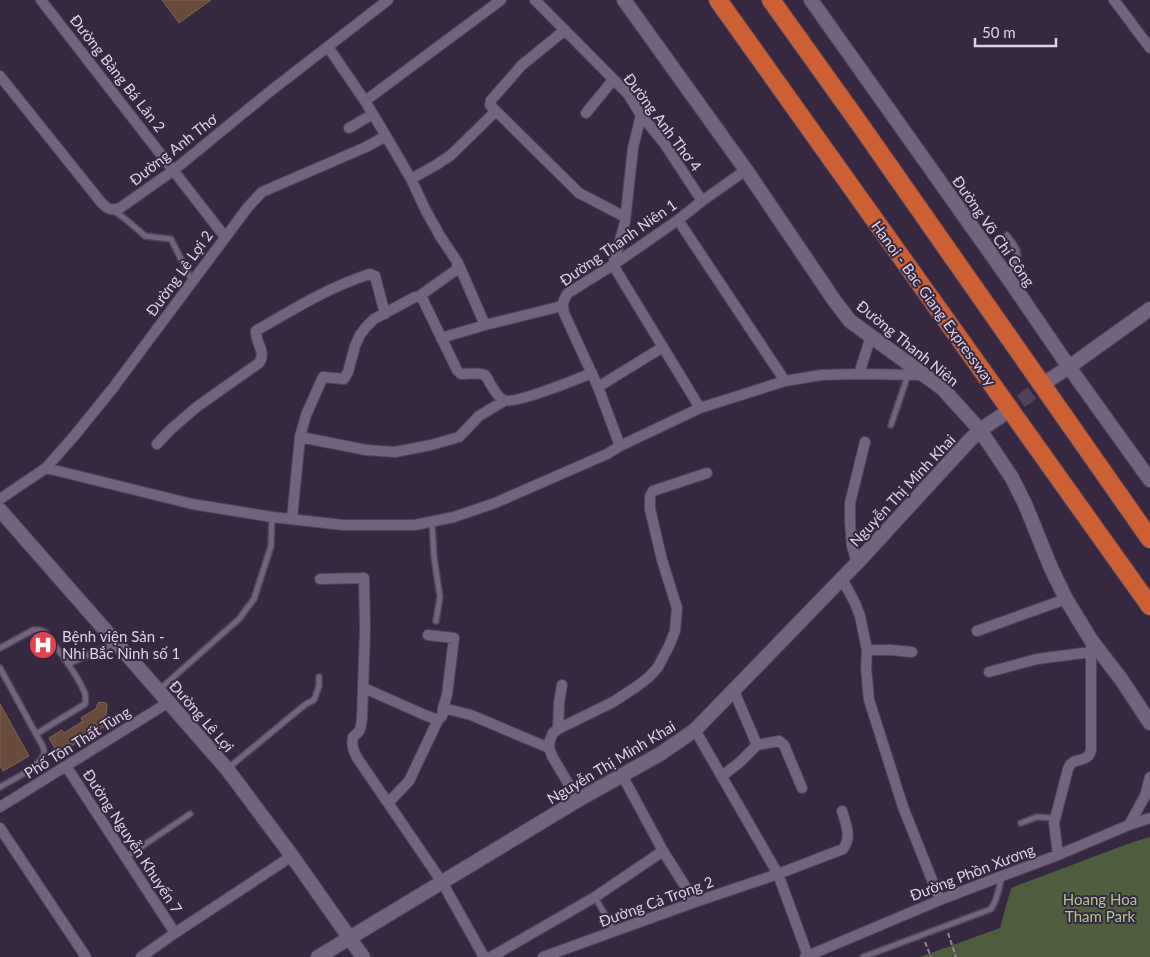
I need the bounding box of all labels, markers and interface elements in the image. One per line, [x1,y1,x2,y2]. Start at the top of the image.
street label: Đường Bàng Bá Lân 2 [67,11,169,135]
scale bar [975,15,1056,47]
text: 50 m [982,23,1016,41]
street label: Đường Anh Thơ 4 [620,69,706,175]
street label: Đường Anh Thơ [126,109,221,189]
street label: Đường Võ Chí Công [949,172,1039,290]
street label: Đường Thanh Niên 1 [556,195,680,289]
street label: Hanoi - Bac Giang Expressway [868,217,1000,389]
street label: Đường Lê Lợi 2 [142,227,216,319]
street label: Đường Thanh Niên [853,296,963,390]
street label: Nguyễn Thị Minh Khai [845,430,959,550]
place label: Bệnh viện Sản - Nhi Bắc Ninh số 1 [62,627,180,662]
hospital icon: Bệnh viện Sản - Nhi Bắc Ninh số 1 [28,630,58,660]
street label: Đường Lê Lợi [166,677,238,755]
street label: Phố Tôn Thất Tùng [21,702,134,782]
street label: Nguyễn Thị Minh Khai [544,717,678,807]
street label: Đường Nguyễn Khuyến 7 [80,766,186,917]
street label: Đường Phồn Xương [907,840,1037,904]
street label: Đường Cả Trọng 2 [596,872,716,930]
park label: Hoang Hoa Tham Park [1063,890,1137,925]

